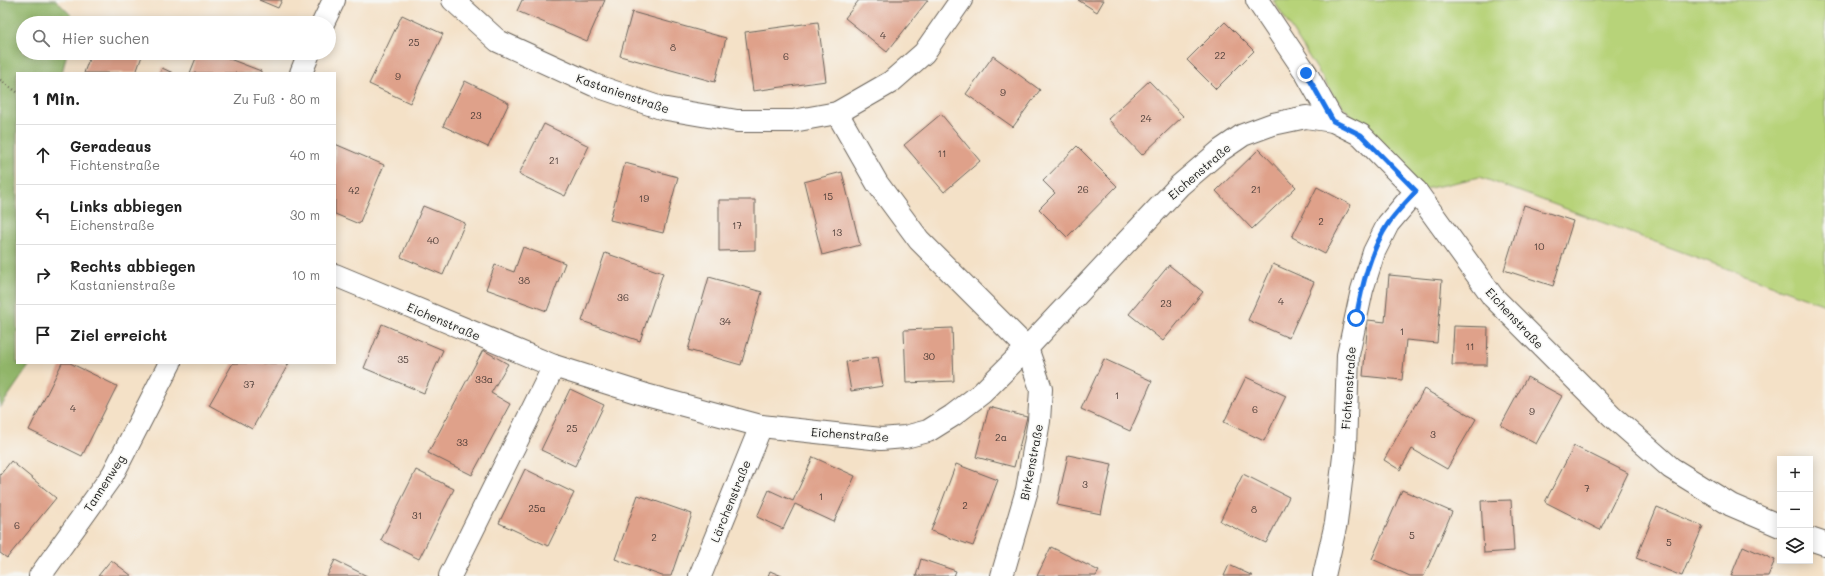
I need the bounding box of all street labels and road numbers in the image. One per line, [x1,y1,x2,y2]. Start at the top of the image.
street label: Kastanienstraße [574,70,672,116]
street label: Eichenstraße [1164,139,1234,203]
street label: Eichenstraße [1483,284,1547,352]
street label: Eichenstraße [405,298,483,344]
street label: Fichtenstraße [1337,346,1359,430]
street label: Eichenstraße [810,423,890,445]
street label: Birkenstraße [1016,423,1046,501]
street label: Tannenweg [80,451,128,515]
street label: Lärchenstraße [706,457,754,545]

